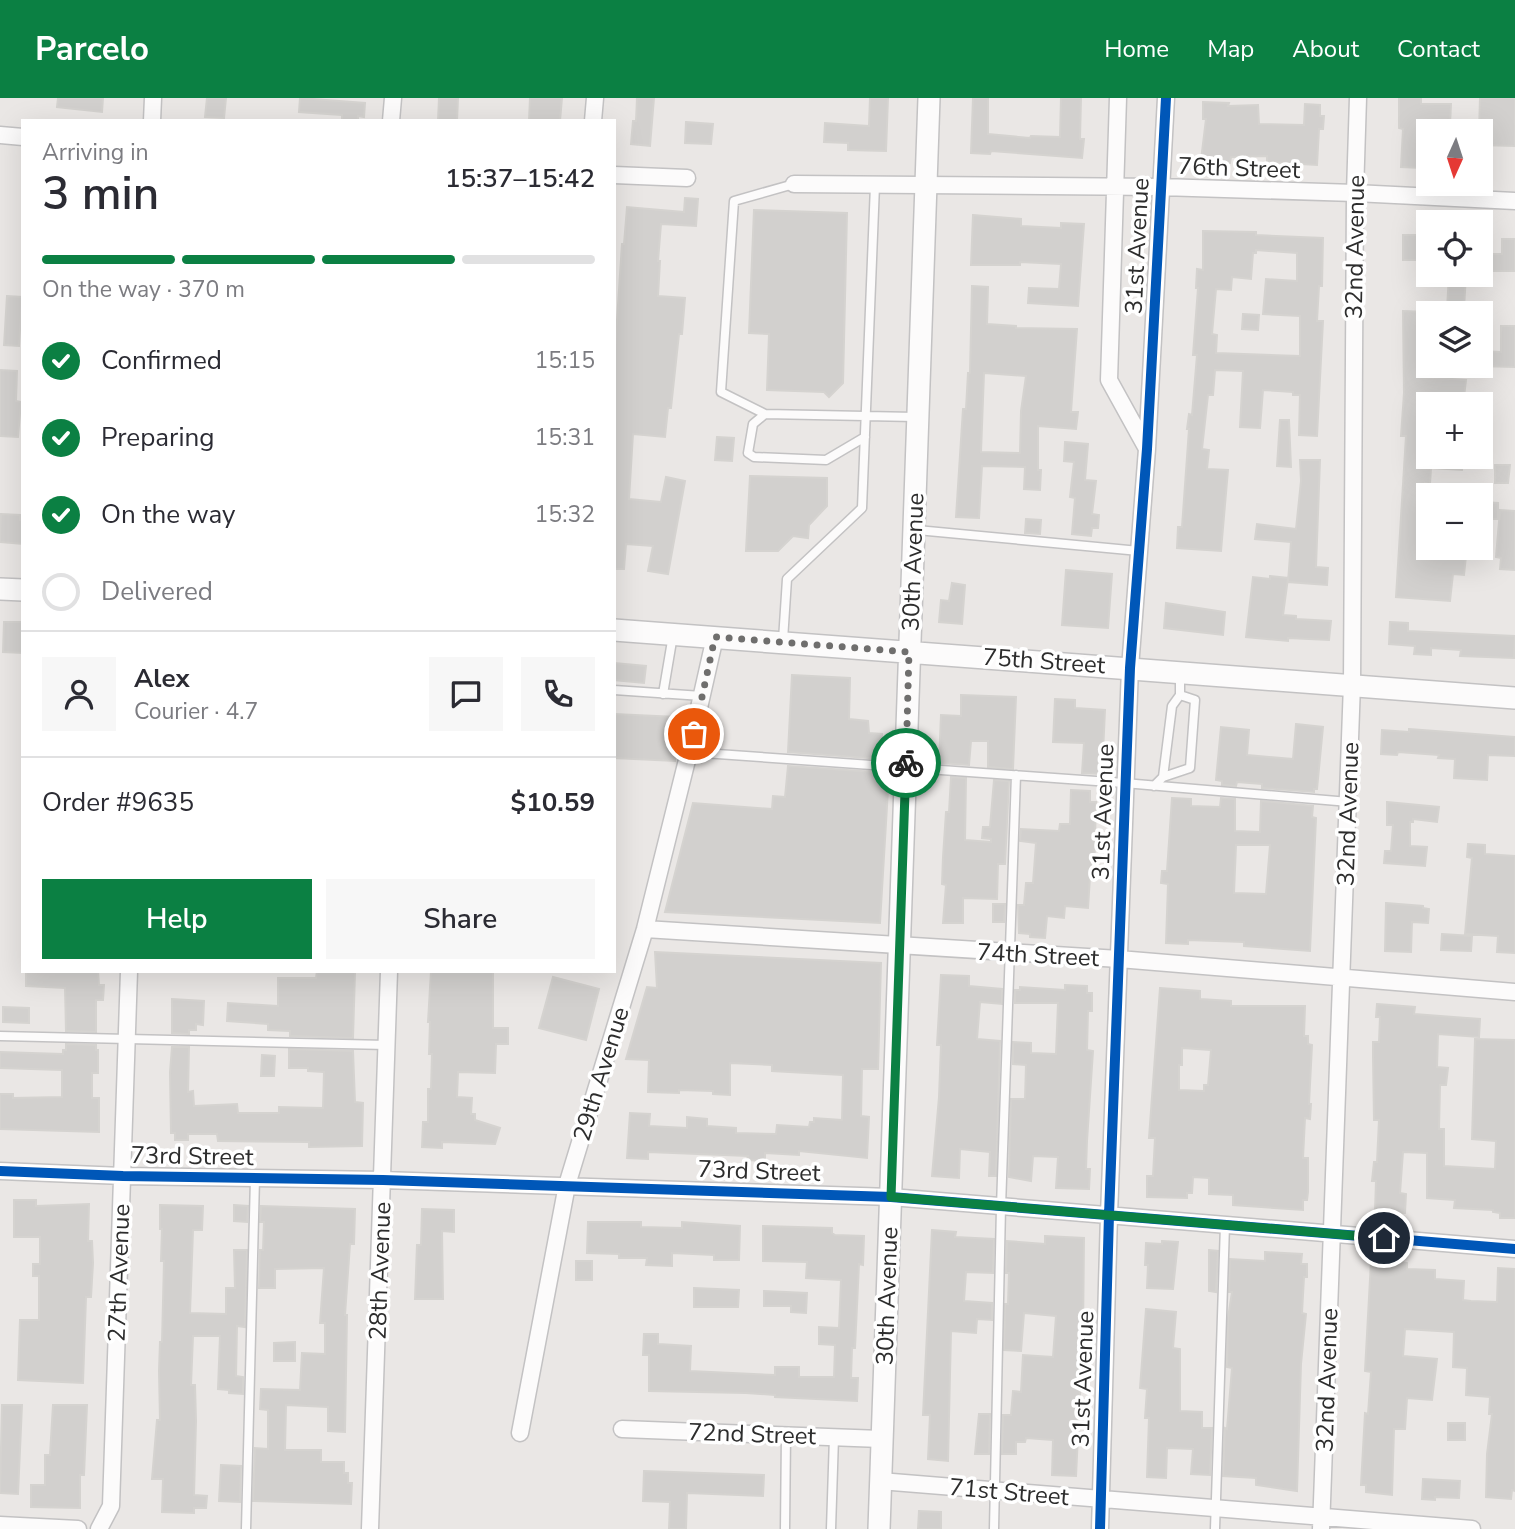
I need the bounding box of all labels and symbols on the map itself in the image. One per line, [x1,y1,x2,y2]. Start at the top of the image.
north arrow [1416,119,1493,196]
street label: 76th Street [1177,150,1301,186]
street label: 32nd Avenue [1338,175,1372,319]
street label: 31st Avenue [1117,177,1157,315]
street label: 30th Avenue [895,492,931,632]
street label: 75th Street [982,641,1107,681]
pin [664,704,724,764]
courier [871,728,941,798]
street label: 32nd Avenue [1329,741,1367,887]
street label: 31st Avenue [1085,743,1121,881]
street label: 74th Street [976,936,1101,974]
street label: 29th Avenue [565,1003,637,1145]
street label: 73rd Street [130,1139,254,1173]
street label: 73rd Street [697,1153,822,1189]
street label: 28th Avenue [362,1201,398,1341]
street label: 27th Avenue [101,1203,137,1343]
pin [1354,1208,1414,1268]
street label: 30th Avenue [869,1226,905,1366]
street label: 32nd Avenue [1308,1307,1346,1453]
street label: 31st Avenue [1065,1310,1101,1448]
street label: 72nd Street [687,1416,817,1452]
street label: 71st Street [948,1471,1071,1513]

